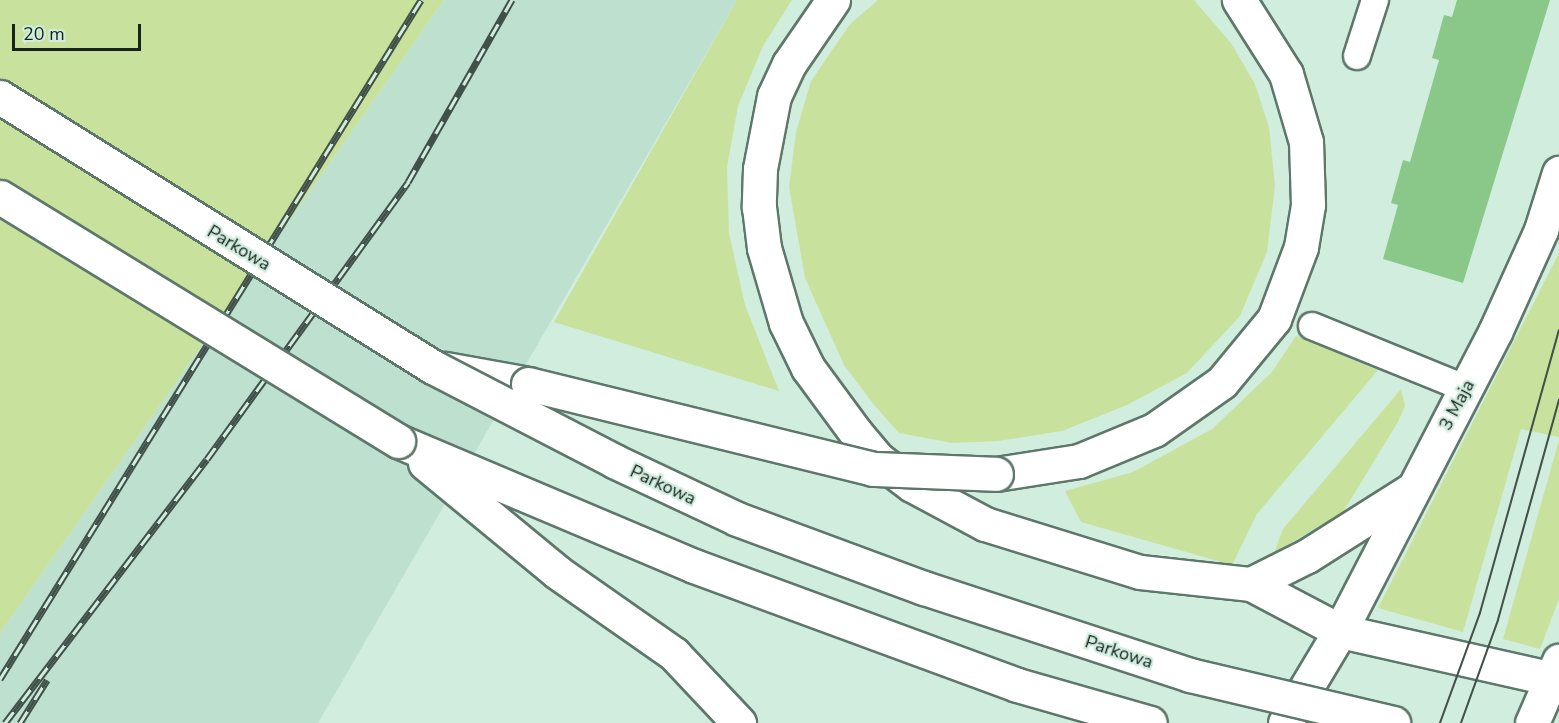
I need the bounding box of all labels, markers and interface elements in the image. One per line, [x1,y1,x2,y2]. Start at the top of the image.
scale bar [15,12,144,50]
text: 20 m [23,22,65,46]
street label: Parkowa [203,221,275,275]
street label: 3 Maja [1435,376,1479,434]
street label: Parkowa [627,460,699,510]
street label: Parkowa [1082,631,1156,673]

